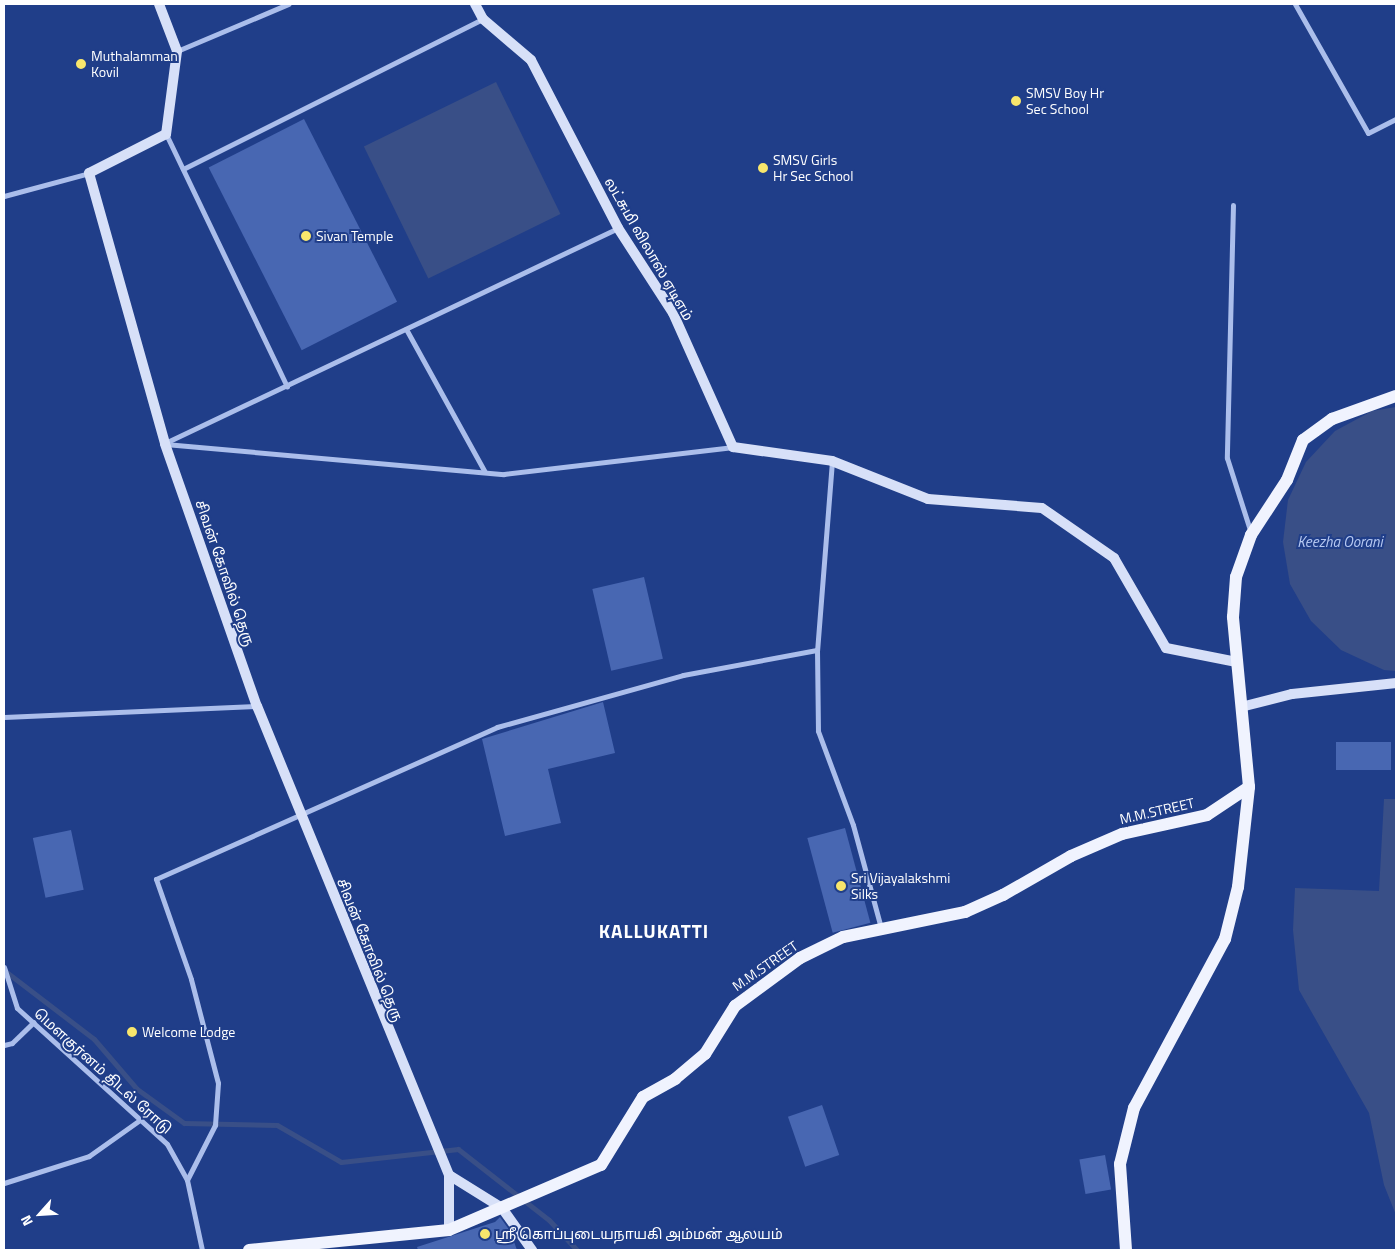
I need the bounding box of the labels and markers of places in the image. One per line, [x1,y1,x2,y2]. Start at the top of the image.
place label: Muthalamman Kovil [91,48,178,80]
marker: Muthalamman Kovil [75,58,87,70]
place label: SMSV Boy Hr Sec School [1026,85,1104,118]
marker: SMSV Boy Hr Sec School [1010,95,1022,107]
place label: SMSV Girls Hr Sec School [773,152,853,184]
marker: SMSV Girls Hr Sec School [757,162,769,174]
place label: Sivan Temple [316,228,393,244]
marker: Sivan Temple [300,230,312,242]
place label: Sri Vijayalakshmi Silks [851,870,950,902]
marker: Sri Vijayalakshmi Silks [835,880,847,892]
place label: Welcome Lodge [142,1024,235,1040]
marker: Welcome Lodge [126,1026,138,1038]
place label: ஸ்ரீ கொப்புடையநாயகி அம்மன் ஆலயம் [495,1226,783,1242]
marker: ஸ்ரீ கொப்புடையநாயகி அம்மன் ஆலயம் [479,1228,491,1240]

